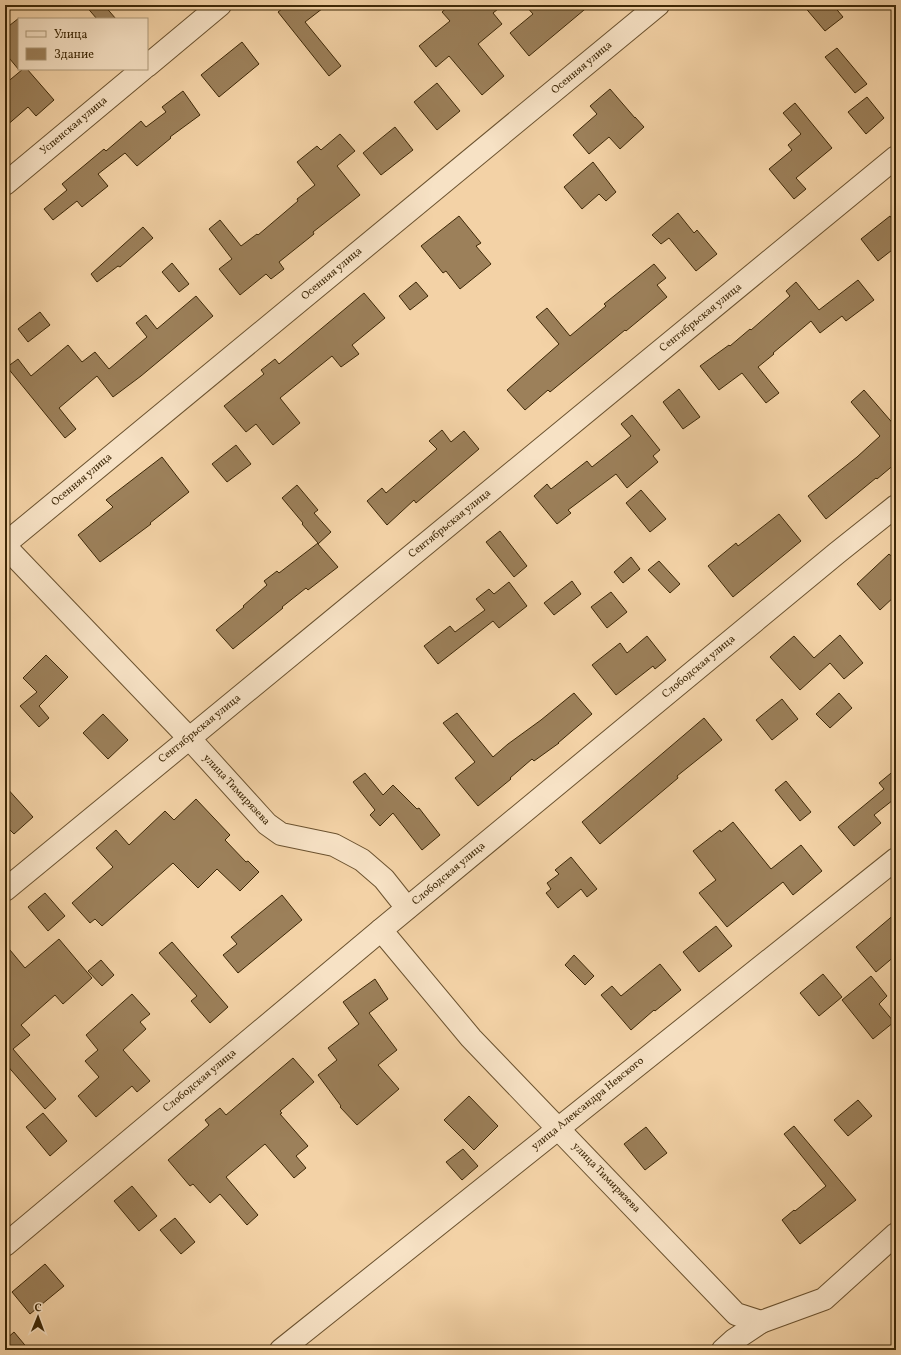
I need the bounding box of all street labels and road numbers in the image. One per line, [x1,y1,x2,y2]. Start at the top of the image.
street label: Осенняя улица [548,38,616,98]
street label: Успенская улица [37,93,111,159]
street label: Осенняя улица [298,244,366,304]
street label: Сентябрьская улица [657,280,746,356]
street label: Осенняя улица [48,450,116,510]
street label: Сентябрьская улица [406,486,495,562]
street label: Слободская улица [659,632,739,702]
street label: Сентябрьская улица [156,691,245,767]
street label: улица Тимирязева [199,751,273,829]
street label: Слободская улица [409,839,489,909]
street label: Слободская улица [160,1046,240,1116]
street label: улица Александра Невского [529,1054,648,1154]
street label: улица Тимирязева [569,1140,644,1217]

